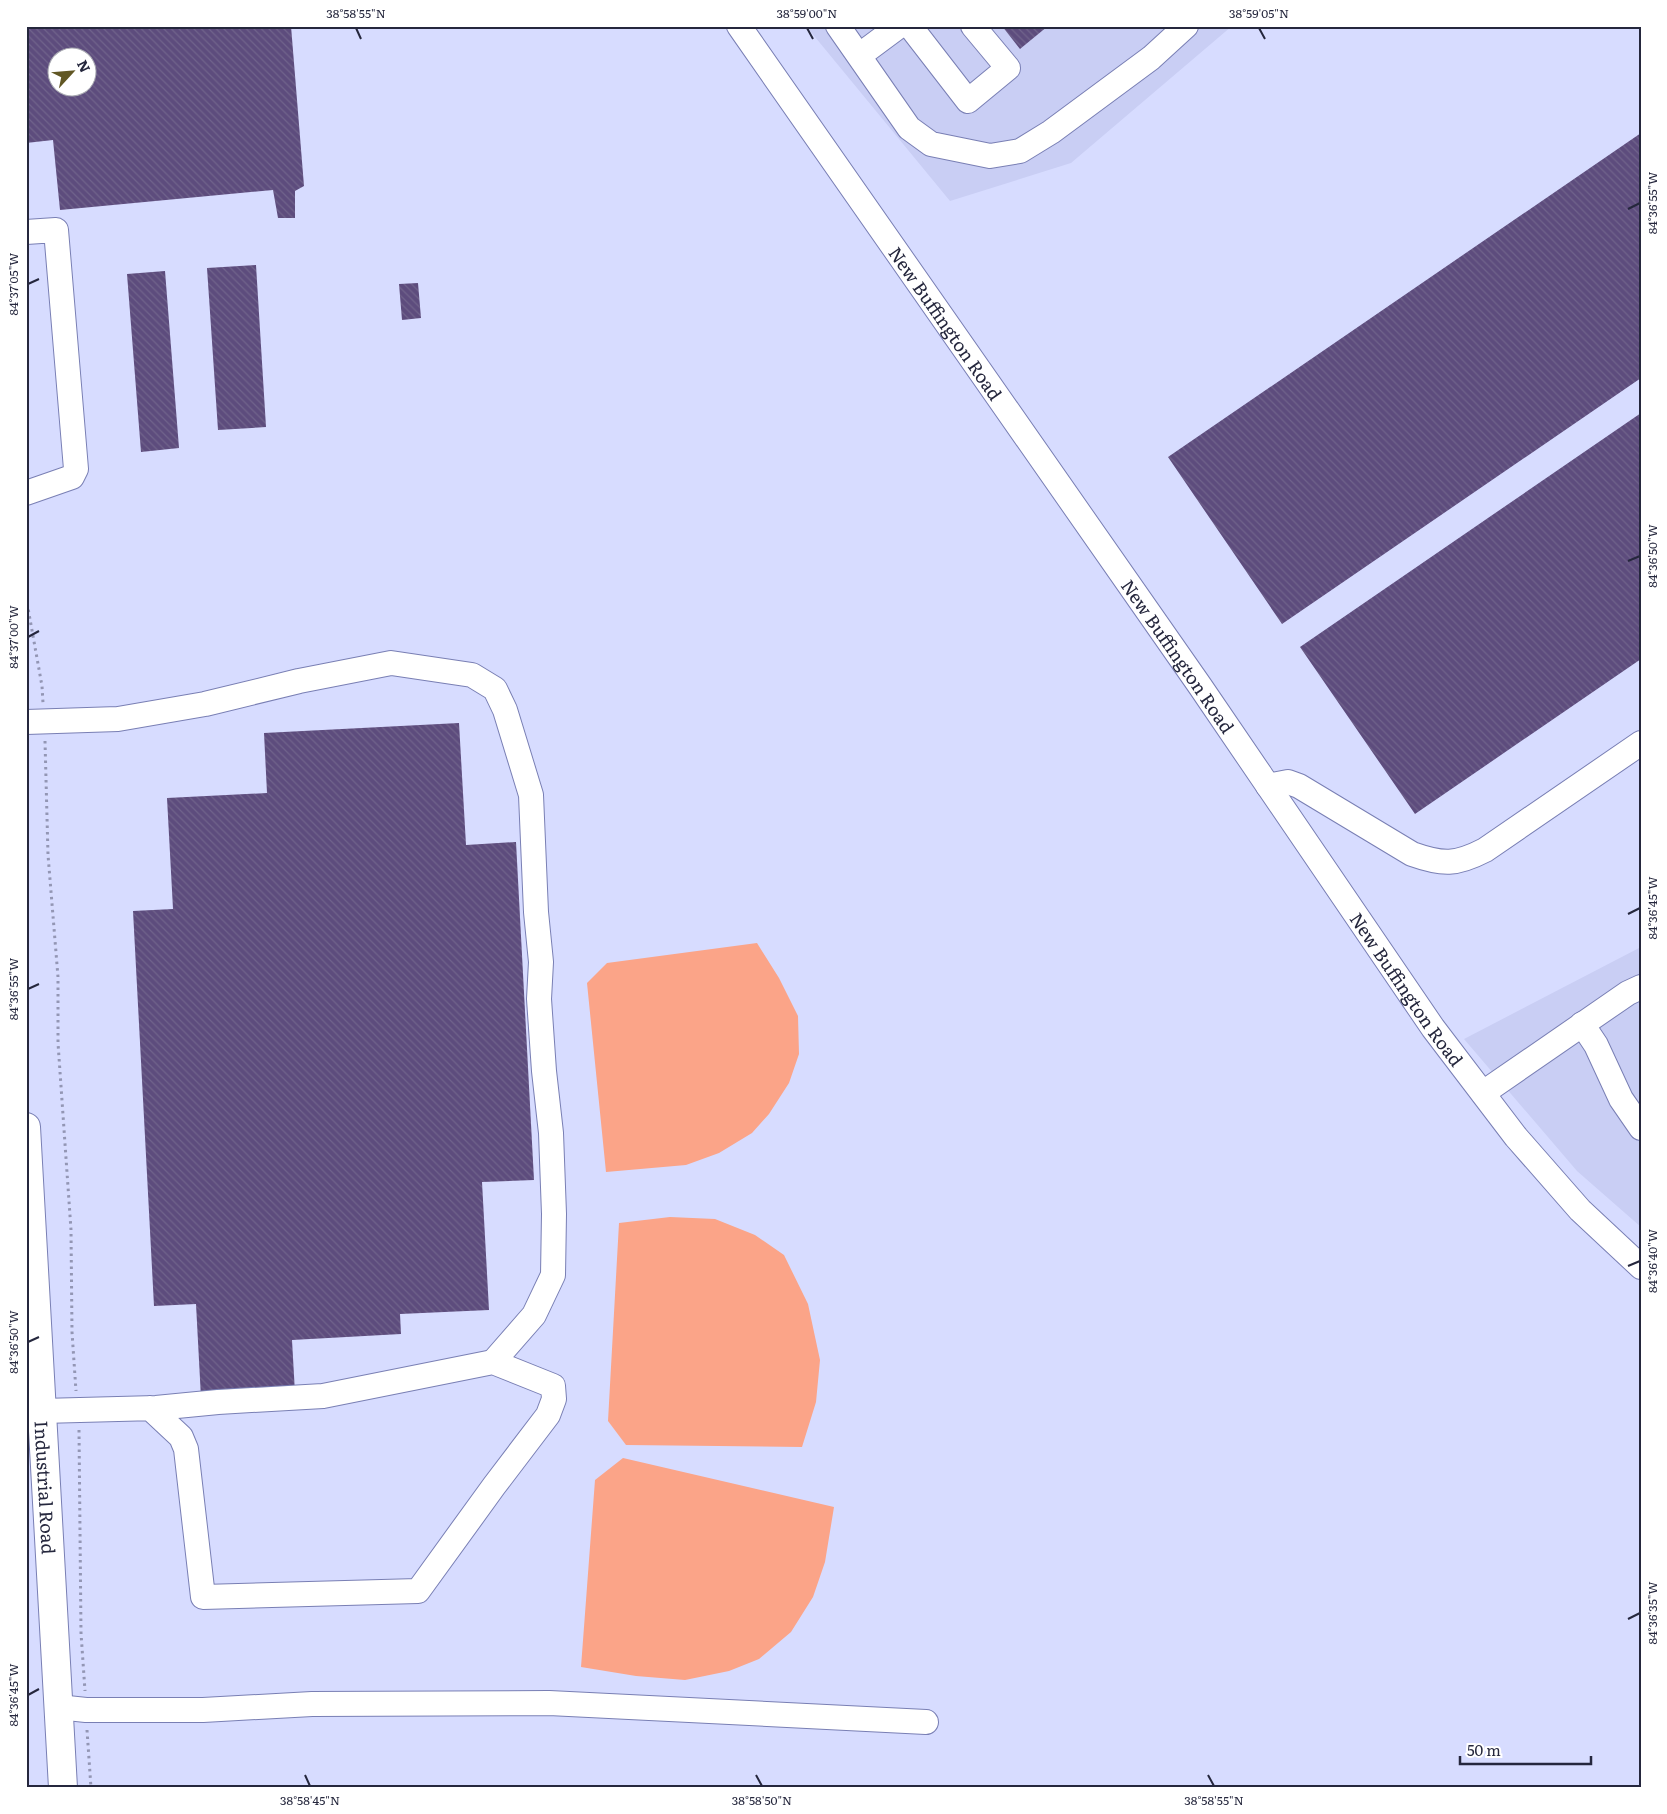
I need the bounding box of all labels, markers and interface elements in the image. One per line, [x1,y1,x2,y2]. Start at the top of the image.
text: 38°58'55"N [326,4,386,22]
text: 38°59'00"N [777,4,837,22]
text: 38°59'05"N [1229,4,1289,22]
north arrow [48,48,98,98]
text: N [73,56,96,76]
text: 84°36'55"W [1643,172,1661,234]
street label: New Buffington Road [883,240,1010,405]
text: 84°37'05"W [4,253,22,315]
text: 84°36'50"W [1643,524,1661,588]
street label: New Buffington Road [1116,573,1242,738]
text: 84°37'00"W [4,605,22,669]
text: 84°36'45"W [1643,876,1661,940]
street label: New Buffington Road [1344,906,1471,1071]
text: 84°36'55"W [4,958,22,1020]
text: 84°36'40"W [1643,1229,1661,1293]
text: 84°36'50"W [4,1310,22,1374]
street label: Industrial Road [29,1420,63,1555]
text: 84°36'35"W [1643,1582,1661,1644]
text: 84°36'45"W [4,1663,22,1727]
scale bar [1460,1734,1591,1766]
text: 50 m [1467,1738,1501,1761]
text: 38°58'45"N [280,1791,340,1809]
text: 38°58'50"N [732,1791,792,1809]
text: 38°58'55"N [1184,1791,1244,1809]

